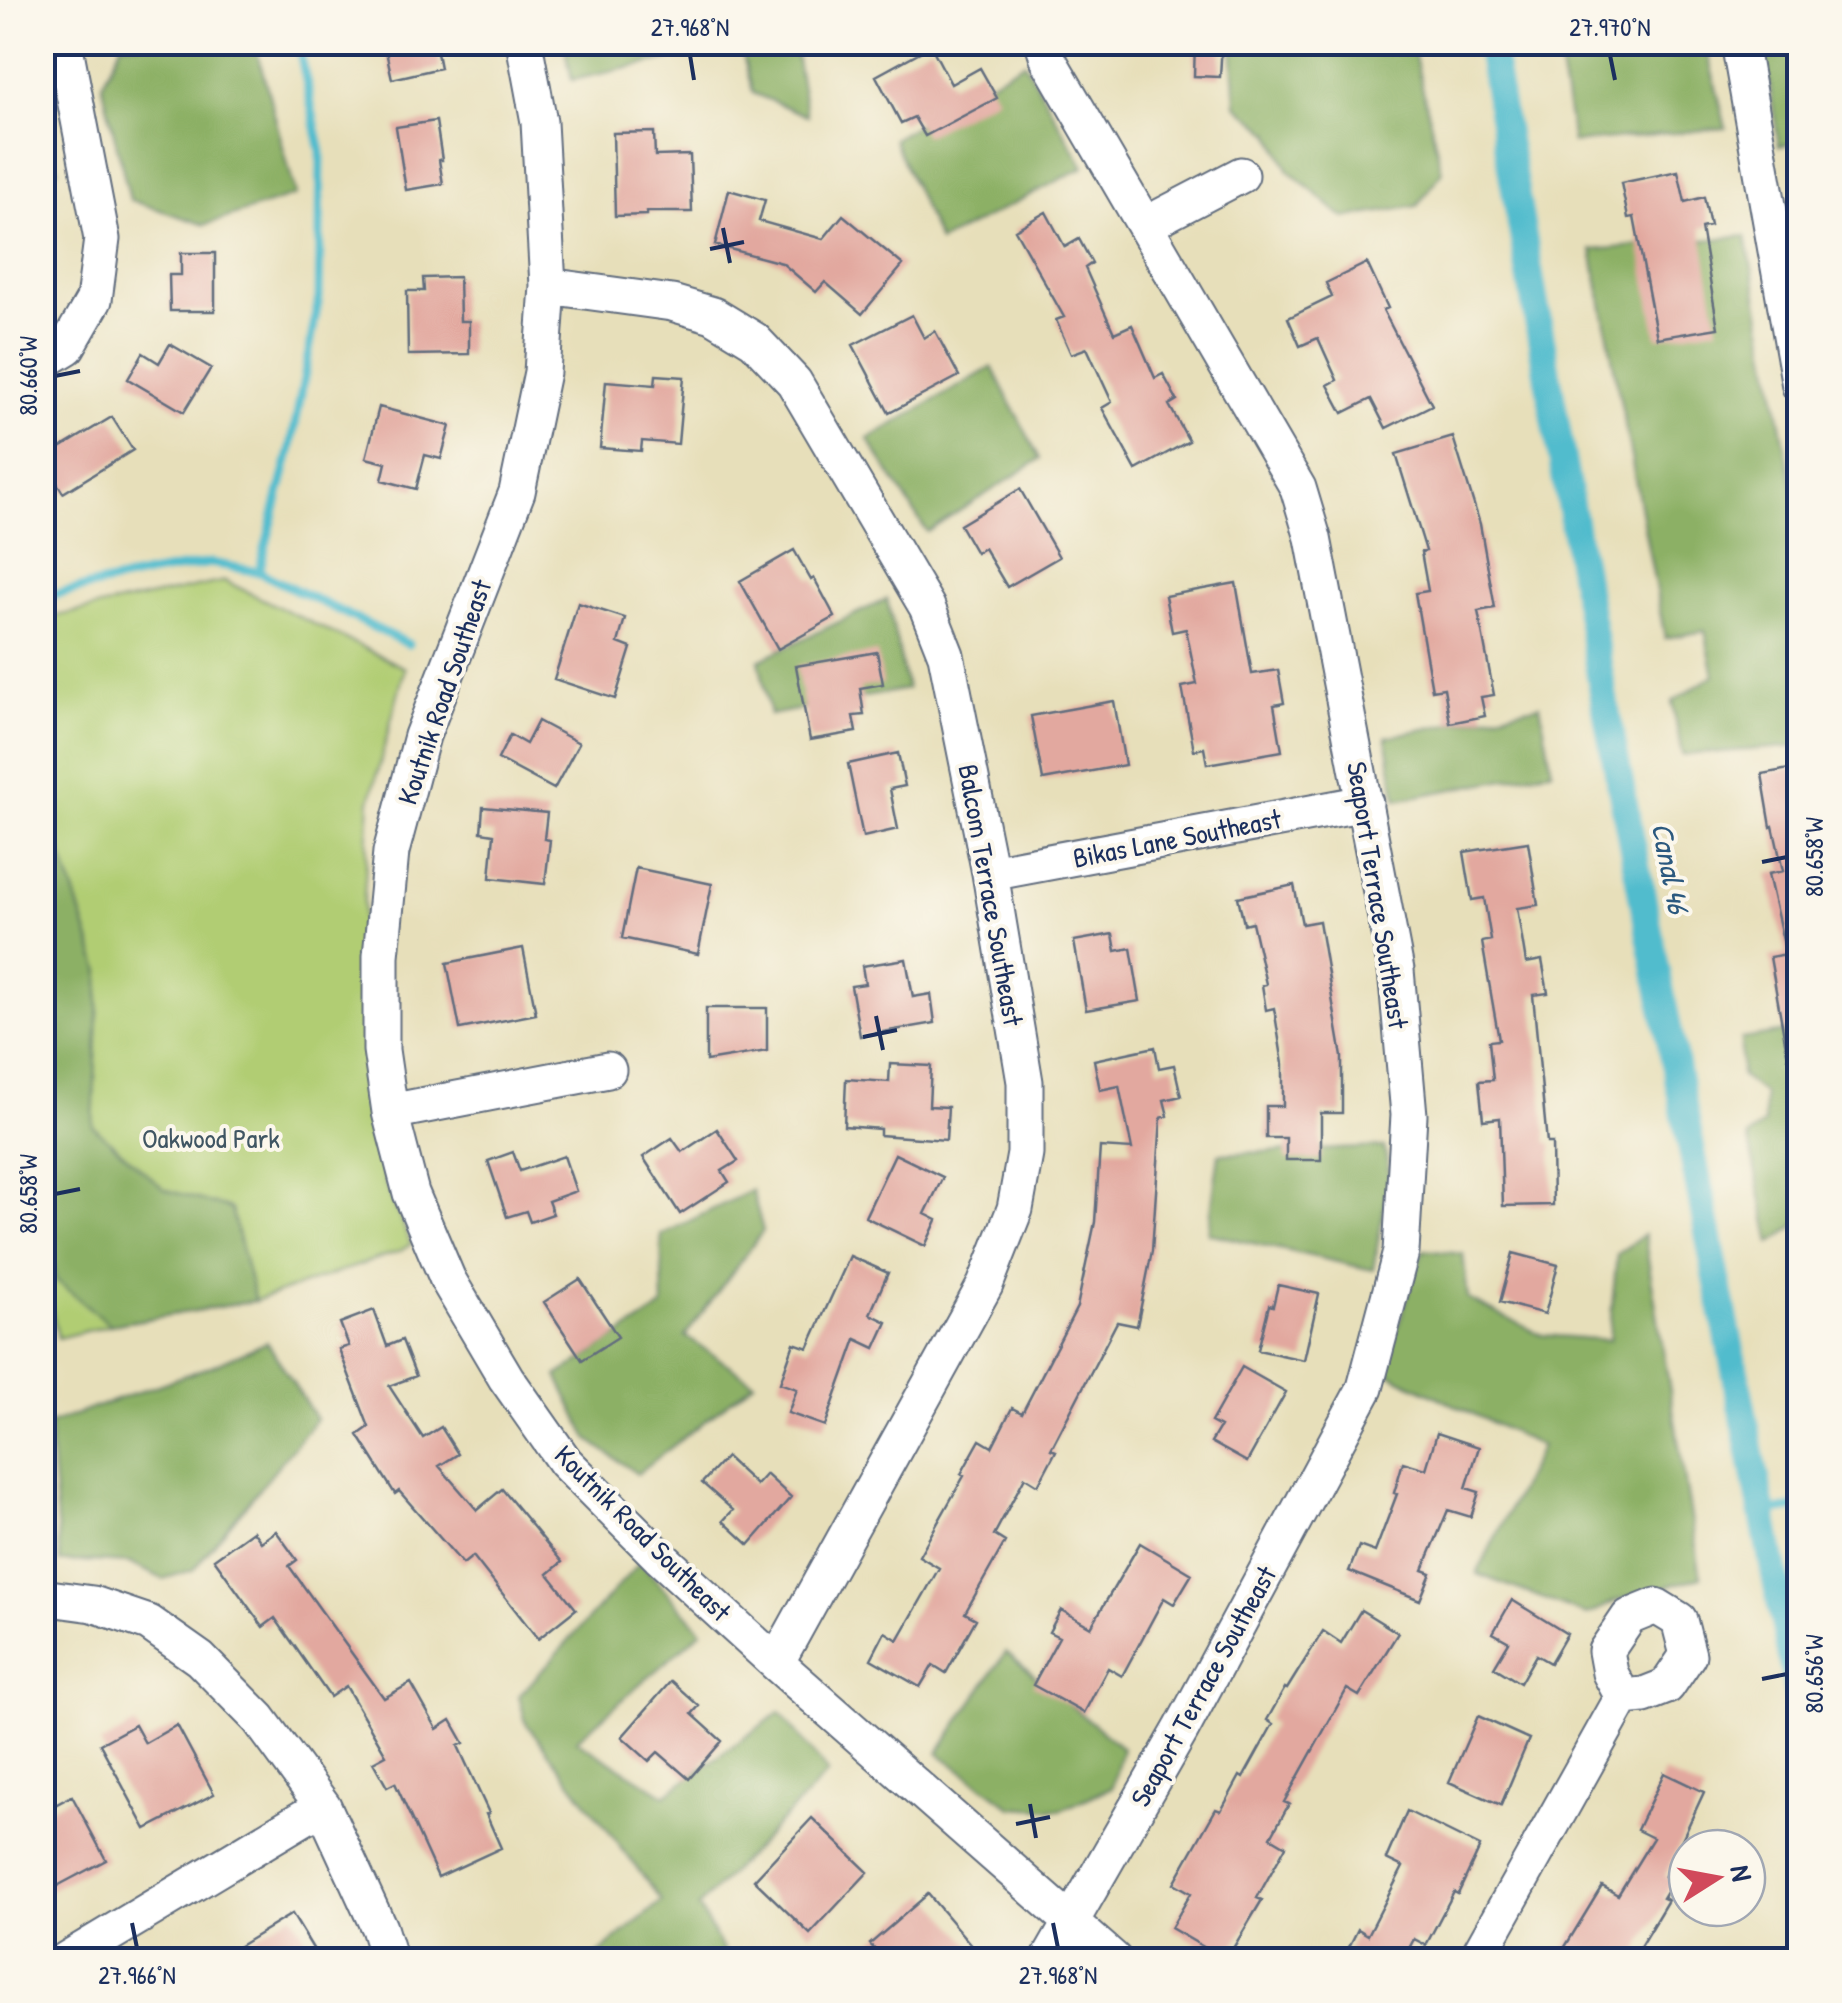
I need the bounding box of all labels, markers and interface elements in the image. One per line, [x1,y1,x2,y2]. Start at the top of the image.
text: 27.968°N [651,10,729,44]
text: 27.970°N [1569,10,1651,44]
text: 80.660°W [11,336,45,416]
street label: Koutnik Road Southeast [388,574,500,809]
street label: Seaport Terrace Southeast [1338,759,1418,1031]
street label: Balcom Terrace Southeast [949,761,1033,1029]
street label: Bikas Lane Southeast [1070,799,1285,877]
text: 80.658°W [1797,816,1831,897]
water label: Canal 46 [1643,819,1700,919]
park label: Oakwood Park [142,1119,280,1157]
text: 80.658°W [11,1153,45,1234]
street label: Koutnik Road Southeast [546,1436,740,1630]
street label: Seaport Terrace Southeast [1121,1559,1285,1813]
text: 80.656°W [1797,1634,1831,1714]
north arrow [1667,1828,1767,1928]
text: N [1721,1862,1762,1884]
text: 27.966°N [98,1958,176,1992]
text: 27.968°N [1019,1958,1097,1992]

